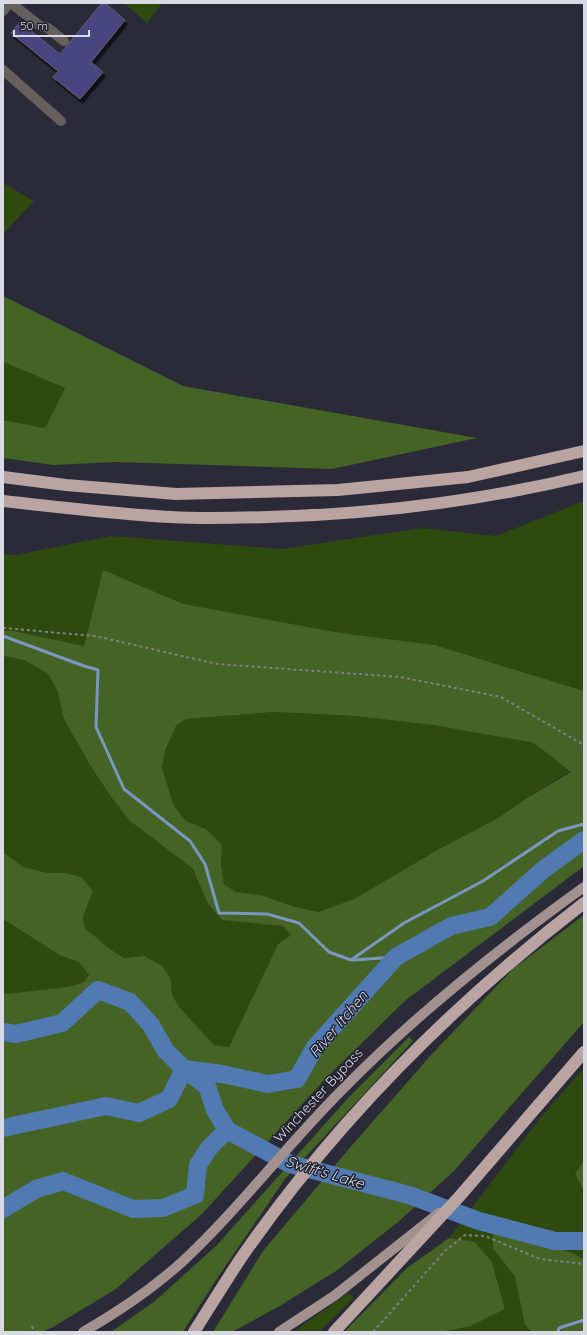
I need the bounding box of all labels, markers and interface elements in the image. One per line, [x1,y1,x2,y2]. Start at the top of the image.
scale bar [14,12,89,38]
text: 50 m [20,18,48,33]
water label: River Itchen [304,986,372,1061]
street label: Winchester Bypass [269,1044,367,1146]
water label: Swift's Lake [284,1151,367,1193]

